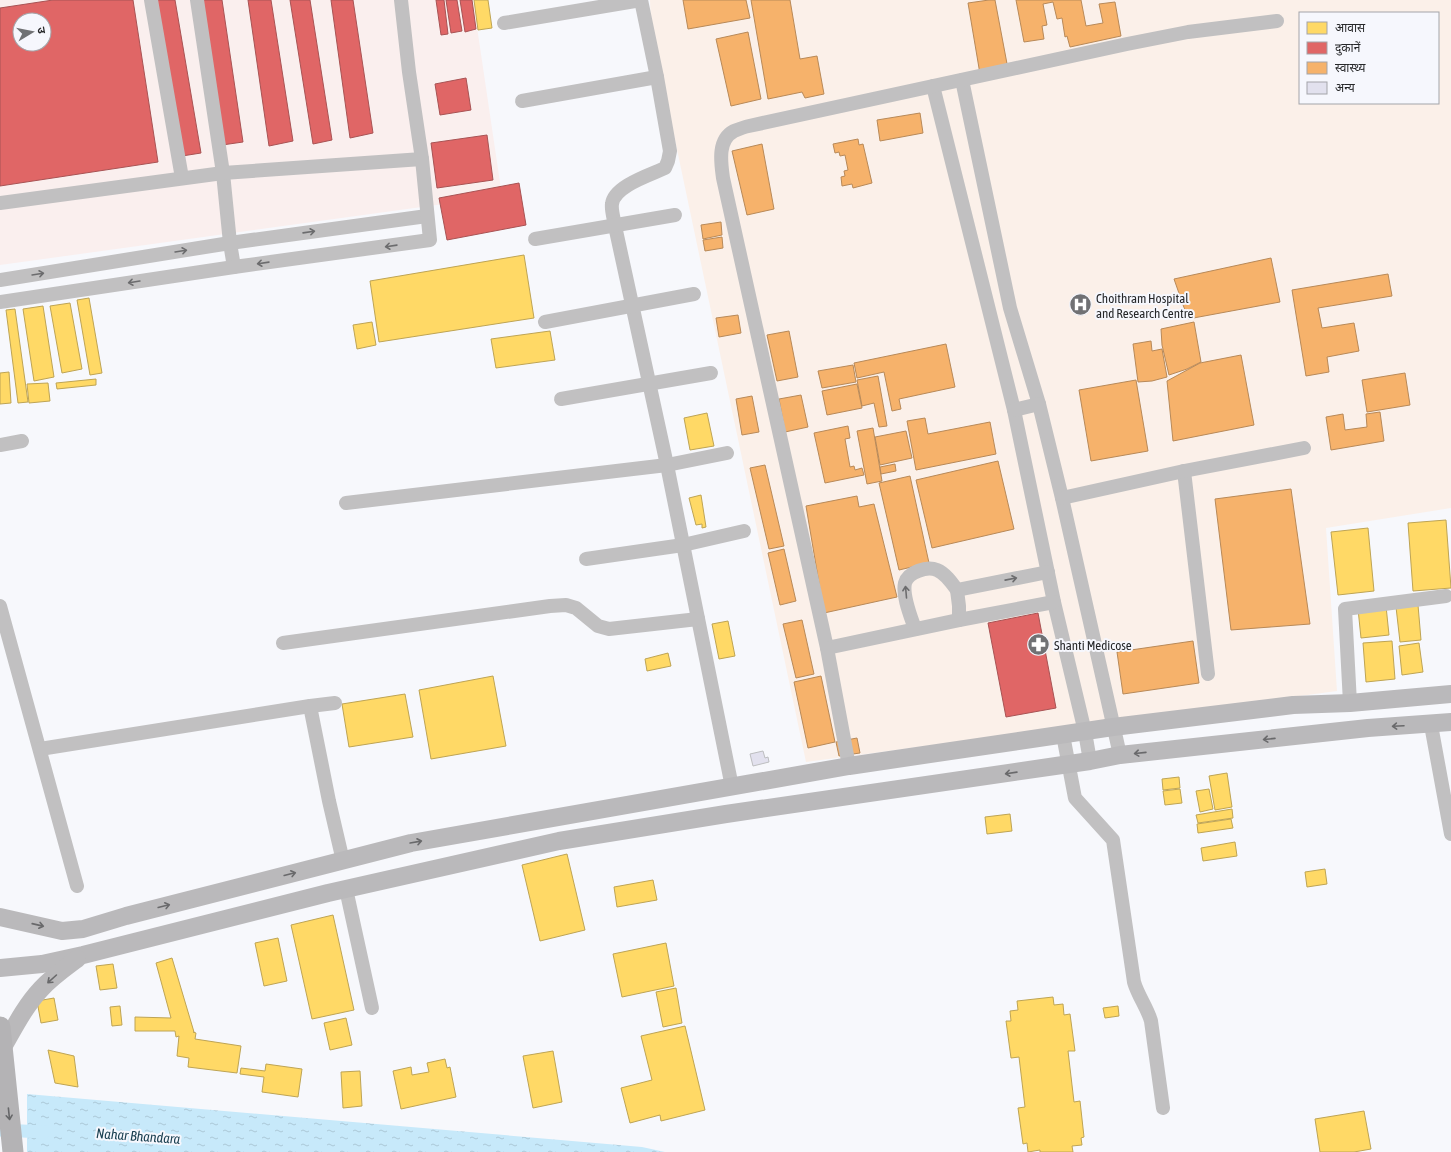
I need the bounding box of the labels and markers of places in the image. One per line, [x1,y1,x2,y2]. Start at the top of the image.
place label: Choithram Hospital and Research Centre [1096,291,1194,321]
hospital icon: Choithram Hospital and Research Centre [1067,292,1093,318]
pharmacy icon: Shanti Medicose [1025,632,1051,658]
place label: Shanti Medicose [1054,638,1132,653]

